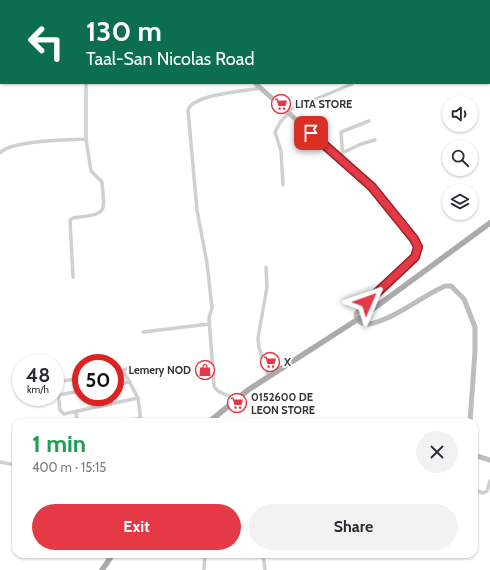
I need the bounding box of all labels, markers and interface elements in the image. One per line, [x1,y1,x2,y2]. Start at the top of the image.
text: 130 m [86,14,162,48]
icon: left [20,16,72,68]
text: Taal-San Nicolas Road [86,48,254,70]
supermarket icon: LITA STORE [270,93,292,115]
map controls [442,96,478,220]
button: sound [442,96,478,132]
place label: LITA STORE [295,97,352,111]
pin [294,116,328,150]
icon: arrive [300,122,322,144]
button: search [442,140,478,176]
button: layers [442,184,478,220]
position arrow [346,281,388,323]
supermarket icon: X [259,351,281,373]
speed limit sign: 50 [72,354,124,406]
place label: X [283,355,291,369]
shop icon: Lemery NOD [194,359,216,381]
text: 48 [26,363,50,387]
place label: Lemery NOD [129,363,191,377]
text: km/h [27,383,49,396]
place label: 0152600 DE LEON STORE [251,390,315,417]
supermarket icon: 0152600 DE LEON STORE [226,392,248,414]
text: 1 min [32,429,86,458]
button: close [416,431,458,473]
text: 400 m · 15:15 [32,459,106,475]
button: Exit [32,504,241,550]
button: Share [249,504,458,550]

